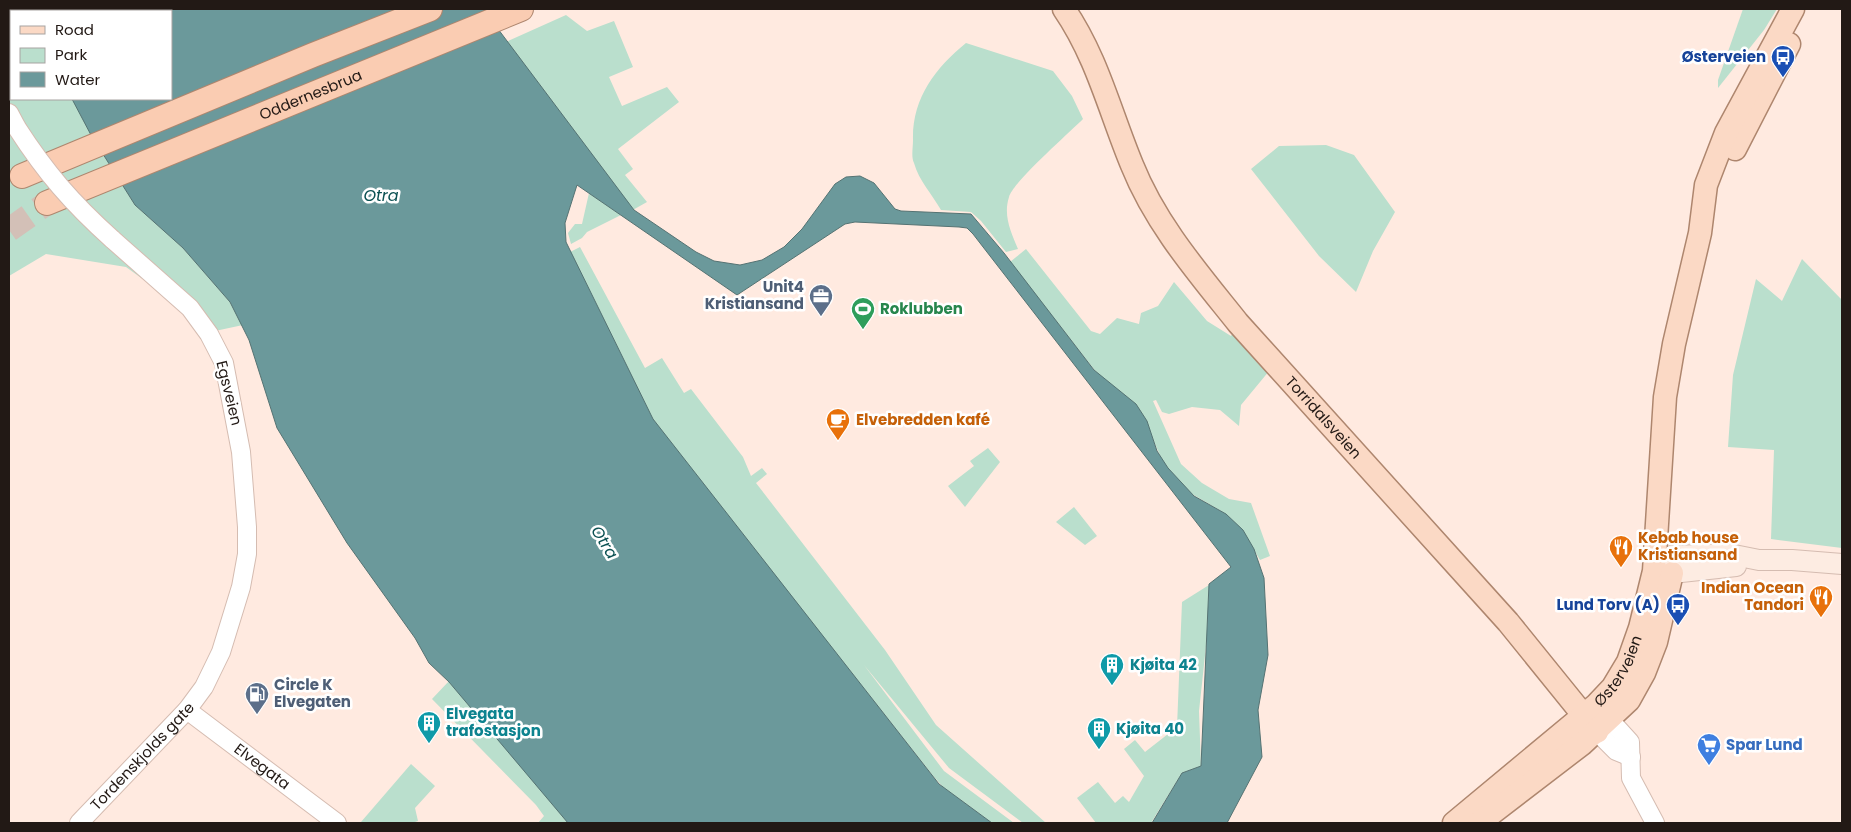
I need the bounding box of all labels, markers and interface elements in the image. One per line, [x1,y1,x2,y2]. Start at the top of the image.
legend [10,10,172,100]
text: Road [55,19,94,40]
text: Park [55,44,87,65]
bus stop icon: Østerveien [1770,44,1796,78]
place label: Østerveien [1682,46,1766,67]
street label: Oddernesbrua [256,64,365,125]
text: Water [55,69,101,90]
water label: Otra [363,184,399,207]
place label: Unit4 Kristiansand [705,276,804,314]
office icon: Unit4 Kristiansand [808,283,834,317]
sports icon: Roklubben [850,296,876,330]
place label: Roklubben [880,298,963,319]
street label: Egsveien [211,358,248,427]
street label: Torridalsveien [1281,371,1367,463]
cafe icon: Elvebredden kafé [825,407,851,441]
place label: Elvebredden kafé [856,409,990,430]
water label: Otra [586,521,624,563]
place label: Kebab house Kristiansand [1638,527,1739,565]
restaurant icon: Kebab house Kristiansand [1608,534,1634,568]
place label: Indian Ocean Tandori [1701,577,1804,615]
restaurant icon: Indian Ocean Tandori [1808,584,1834,618]
bus stop icon: Lund Torv (A) [1665,592,1691,626]
place label: Lund Torv (A) [1556,594,1660,615]
street label: Østerveien [1589,632,1647,711]
building icon: Kjøita 42 [1099,652,1125,686]
place label: Kjøita 42 [1130,654,1197,675]
place label: Circle K Elvegaten [274,674,351,712]
fuel station icon: Circle K Elvegaten [244,681,270,715]
street label: Tordenskjolds gate [86,698,199,815]
place label: Elvegata trafostasjon [446,703,541,741]
building icon: Elvegata trafostasjon [416,710,442,744]
building icon: Kjøita 40 [1086,716,1112,750]
place label: Kjøita 40 [1116,718,1184,739]
supermarket icon: Spar Lund [1696,732,1722,766]
place label: Spar Lund [1726,734,1803,755]
street label: Elvegata [230,738,295,794]

